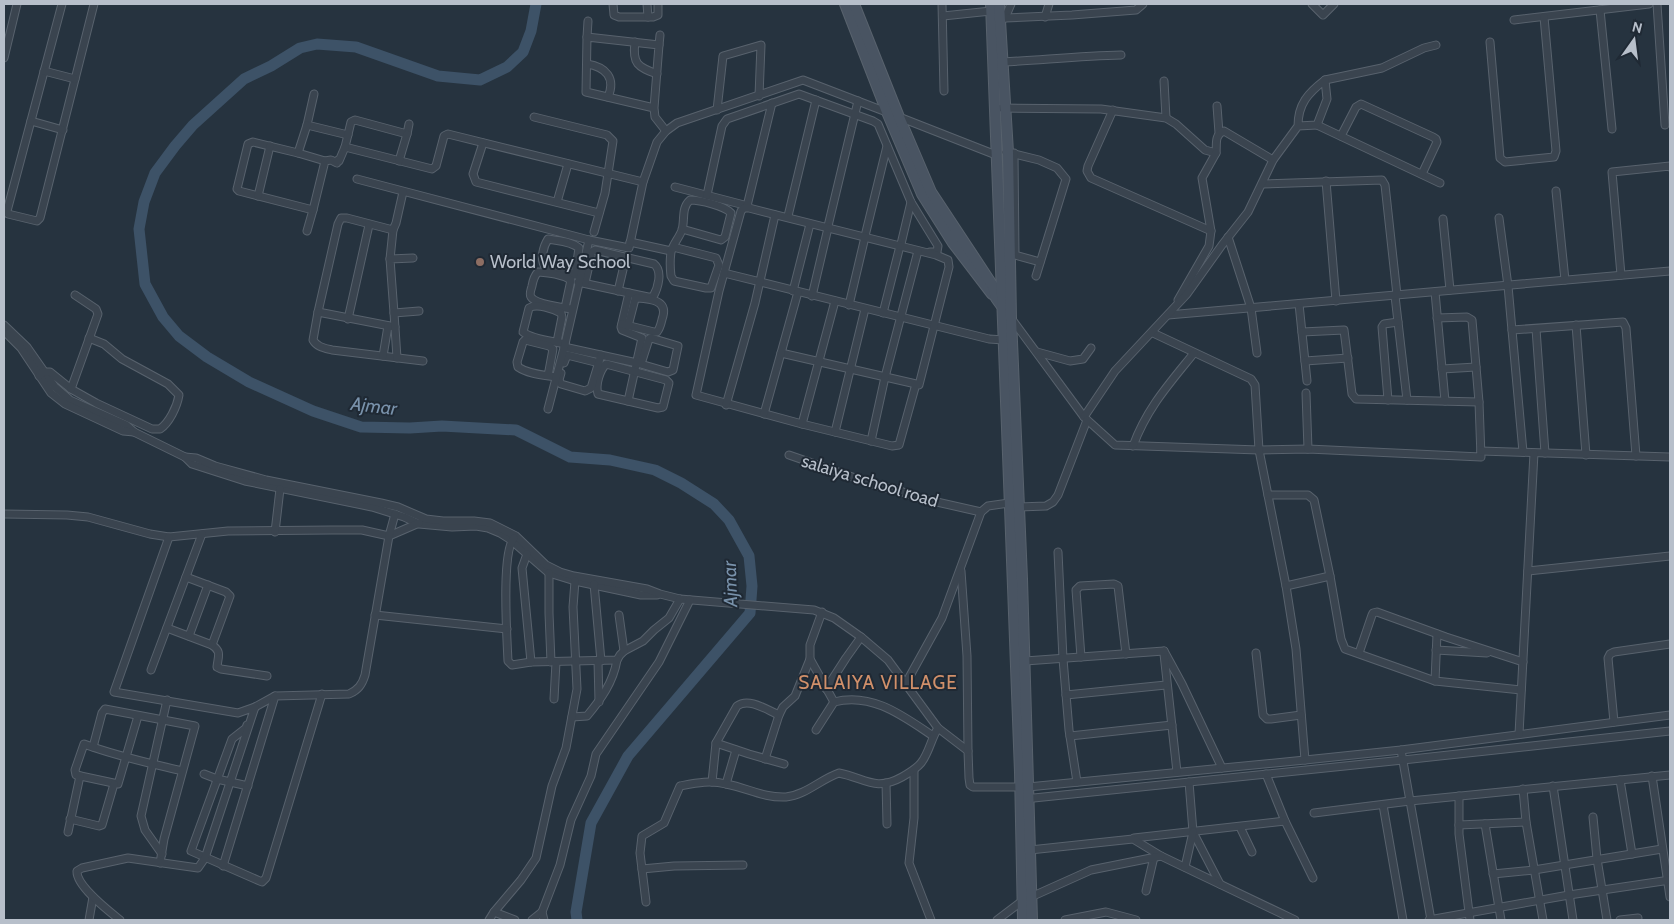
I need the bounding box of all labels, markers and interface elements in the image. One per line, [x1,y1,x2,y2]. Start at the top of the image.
north arrow [1609,15,1659,65]
text: N [1630,17,1644,37]
place label: World Way School [490,251,631,273]
marker: World Way School [474,256,486,268]
water label: Ajmar [349,392,399,420]
street label: salaiya school road [799,450,941,512]
water label: Ajmar [718,559,742,608]
district label: SALAIYA VILLAGE [798,671,958,694]

